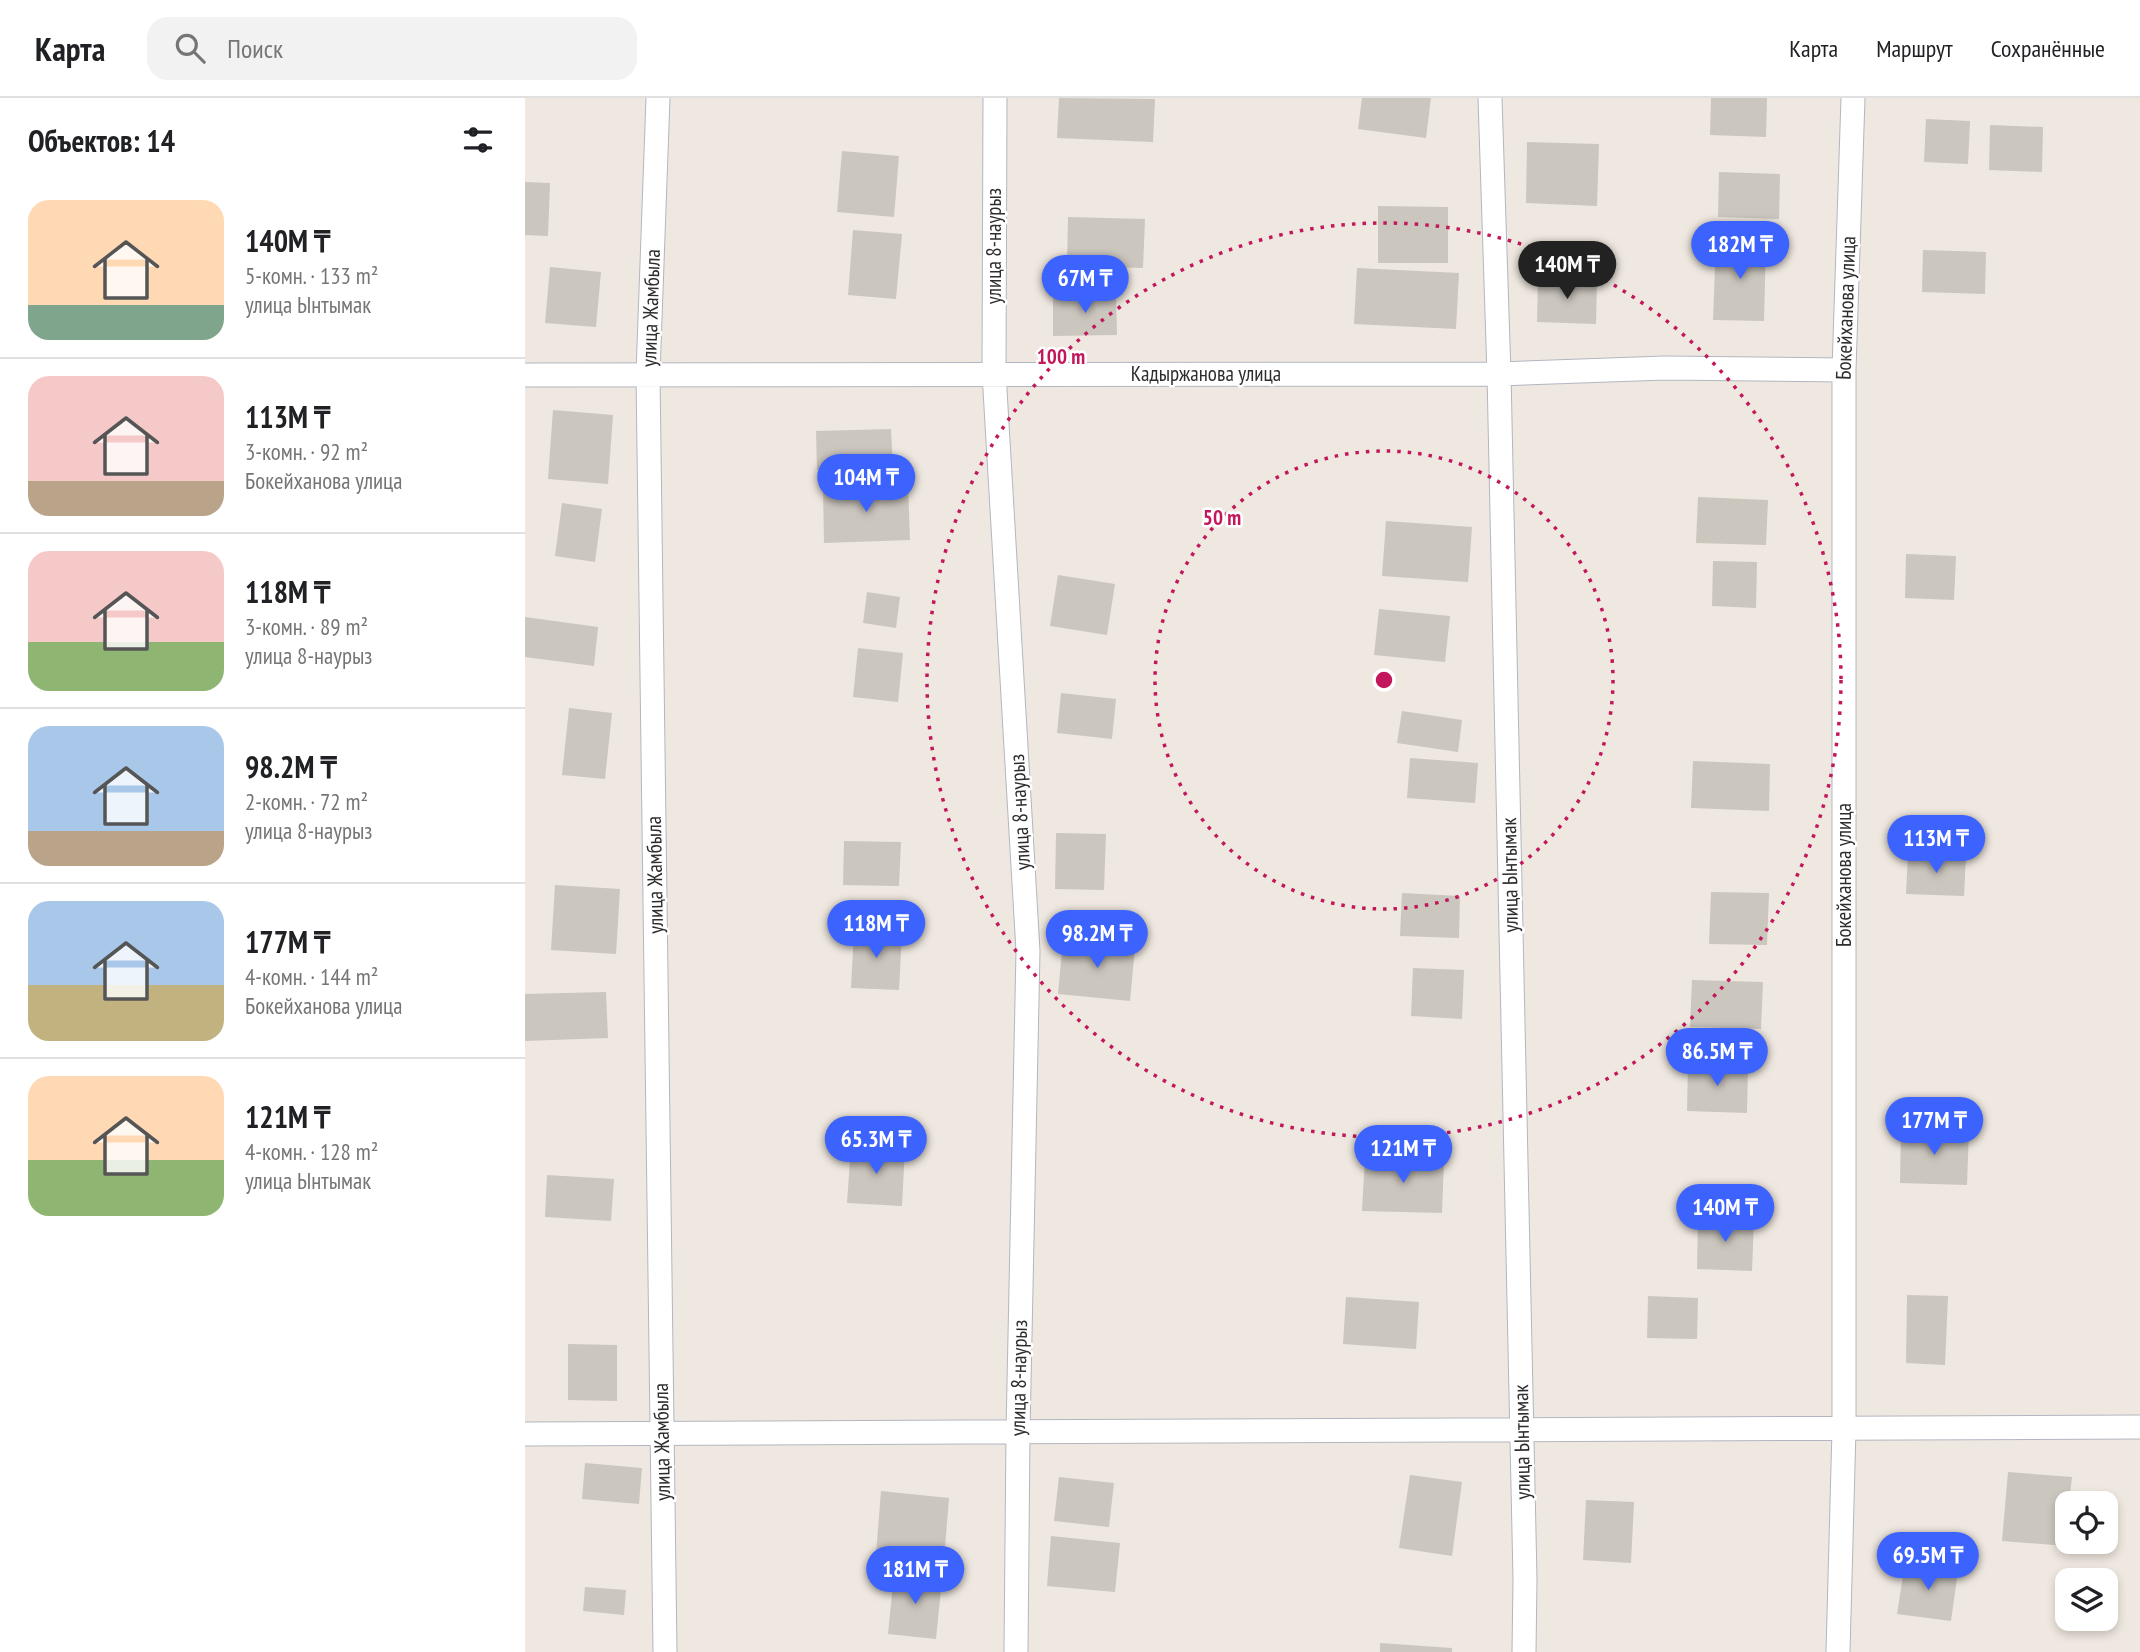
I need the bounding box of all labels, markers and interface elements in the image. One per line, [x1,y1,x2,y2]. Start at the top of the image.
search box [147,17,637,80]
text: Карта [35,27,105,70]
icon: search [171,29,209,67]
text: Поиск [227,32,283,65]
text: Карта [1789,33,1838,64]
text: Маршрут [1876,33,1953,64]
text: Сохранённые [1991,33,2105,64]
text: Объектов: 14 [28,121,175,160]
icon: filters [459,121,497,159]
street label: улица 8-наурыз [980,188,1007,304]
text: 140M ₸ [245,221,330,260]
pin: 182M ₸ [1683,222,1797,281]
icon: home [84,228,168,312]
text: 182M ₸ [1707,229,1773,258]
street label: Бокейханова улица [1829,236,1862,380]
pin: 140M ₸ [1510,242,1624,301]
street label: улица Жамбыла [635,249,666,367]
text: 140M ₸ [1534,249,1600,278]
pin: 67M ₸ [1036,256,1134,315]
text: 5-комн. · 133 m² [245,261,378,290]
text: 67M ₸ [1058,263,1112,292]
text: улица Ынтымак [245,290,371,319]
text: 100 m [1037,343,1085,370]
street label: Кадыржанова улица [1131,360,1281,387]
text: 113M ₸ [245,397,330,436]
icon: home [84,404,168,488]
text: 3-комн. · 92 m² [245,437,368,466]
pin: 104M ₸ [809,454,923,514]
text: 104M ₸ [833,462,899,491]
text: Бокейханова улица [245,466,402,495]
text: 50 m [1203,504,1241,531]
text: 118M ₸ [245,572,330,611]
icon: home [84,579,168,663]
text: 3-комн. · 89 m² [245,612,368,641]
text: улица 8-наурыз [245,641,372,670]
centre of rings [1372,668,1396,692]
text: 98.2M ₸ [245,747,337,786]
street label: улица 8-наурыз [1003,753,1036,871]
icon: home [84,754,168,838]
text: 2-комн. · 72 m² [245,787,368,816]
street label: Бокейханова улица [1830,803,1857,947]
text: улица 8-наурыз [245,816,372,845]
street label: улица Жамбыла [640,816,669,934]
pin: 113M ₸ [1879,816,1993,875]
street label: улица Ынтымак [1495,817,1524,933]
text: 113M ₸ [1903,823,1969,852]
pin: 118M ₸ [819,900,933,960]
text: 118M ₸ [843,908,909,937]
pin: 98.2M ₸ [1032,910,1162,970]
text: 98.2M ₸ [1062,918,1132,947]
text: 177M ₸ [245,922,330,961]
icon: home [84,929,168,1013]
text: 4-комн. · 144 m² [245,962,378,991]
text: Бокейханова улица [245,991,402,1020]
pin: 86.5M ₸ [1652,1028,1782,1088]
text: 86.5M ₸ [1682,1036,1752,1065]
text: 121M ₸ [245,1097,330,1136]
pin: 177M ₸ [1877,1098,1991,1157]
icon: home [84,1104,168,1188]
text: 177M ₸ [1901,1105,1967,1134]
pin: 65.3M ₸ [811,1116,941,1176]
text: 65.3M ₸ [841,1124,911,1153]
pin: 121M ₸ [1346,1126,1460,1185]
text: 121M ₸ [1370,1133,1436,1162]
text: 4-комн. · 128 m² [245,1137,378,1166]
text: улица Ынтымак [245,1166,371,1195]
pin: 140M ₸ [1668,1184,1782,1244]
text: 140M ₸ [1692,1192,1758,1221]
street label: улица 8-наурыз [1004,1320,1033,1436]
street label: улица Жамбыла [647,1383,676,1501]
street label: улица Ынтымак [1507,1384,1536,1500]
map controls [2055,1491,2118,1631]
button: locate [2055,1491,2118,1554]
pin: 69.5M ₸ [1863,1532,1993,1592]
text: 69.5M ₸ [1893,1540,1963,1569]
pin: 181M ₸ [858,1546,972,1606]
text: 181M ₸ [882,1554,948,1583]
button: layers [2055,1568,2118,1631]

